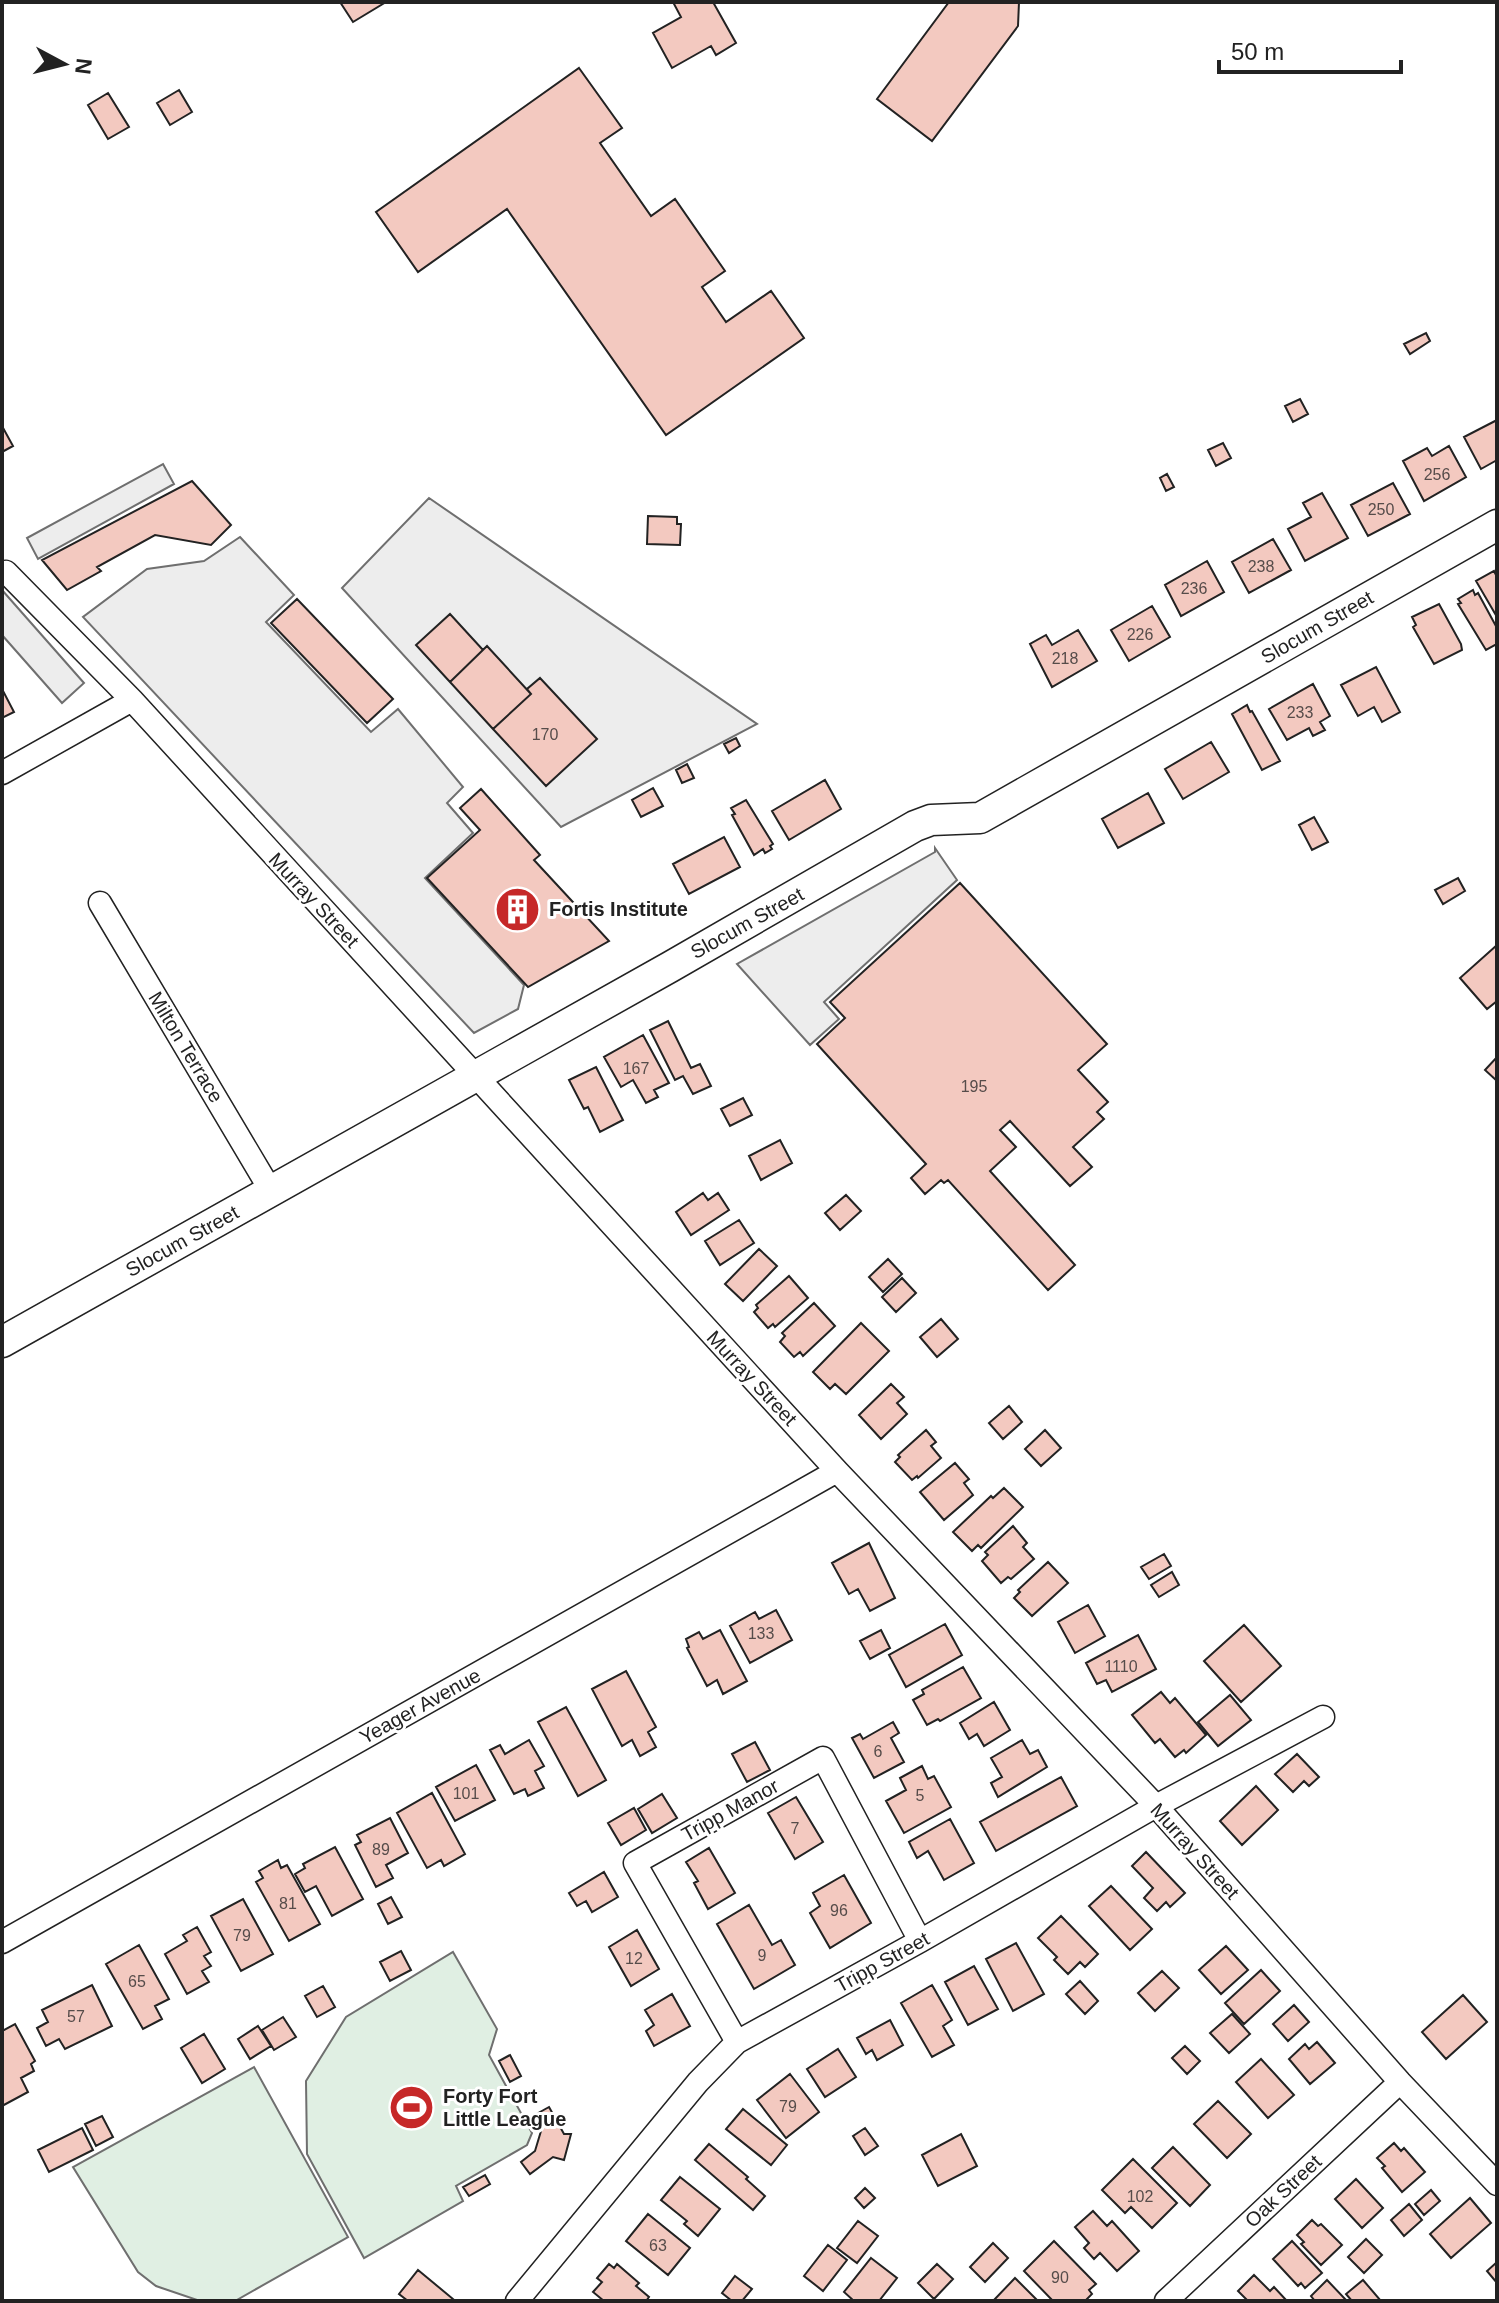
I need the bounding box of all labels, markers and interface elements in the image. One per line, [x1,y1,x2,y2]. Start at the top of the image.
north arrow [24,24,104,104]
scale bar [1219,24,1401,74]
text: 50 m [1231,38,1284,65]
text: N [70,57,97,76]
house number: 256 [1424,466,1450,483]
house number: 250 [1368,501,1394,518]
house number: 238 [1248,558,1274,575]
house number: 236 [1181,580,1207,597]
street label: Slocum Street [1257,586,1377,668]
house number: 226 [1127,626,1153,643]
house number: 218 [1052,650,1078,667]
house number: 233 [1287,704,1313,721]
house number: 170 [532,726,558,743]
street label: Murray Street [265,848,364,952]
street label: Slocum Street [687,883,808,963]
building icon: Fortis Institute [494,885,542,933]
place label: Fortis Institute [549,898,688,920]
street label: Milton Terrace [144,988,228,1106]
house number: 167 [623,1060,649,1077]
house number: 195 [961,1078,987,1095]
street label: Slocum Street [122,1201,243,1281]
street label: Murray Street [703,1326,802,1430]
house number: 133 [748,1625,774,1642]
house number: 1110 [1104,1658,1138,1675]
street label: Yeager Avenue [356,1664,484,1748]
house number: 6 [874,1743,883,1760]
street label: Tripp Manor [678,1774,782,1846]
house number: 101 [453,1785,479,1802]
house number: 5 [916,1787,925,1804]
street label: Murray Street [1146,1799,1244,1904]
house number: 7 [791,1820,800,1837]
house number: 89 [372,1841,390,1858]
house number: 81 [279,1895,297,1912]
house number: 96 [830,1902,848,1919]
house number: 79 [233,1927,251,1944]
street label: Tripp Street [831,1927,933,1997]
house number: 9 [758,1947,767,1964]
house number: 12 [625,1950,643,1967]
house number: 65 [128,1973,146,1990]
house number: 57 [67,2008,85,2025]
sports icon: Forty Fort Little League [388,2083,436,2131]
place label: Forty Fort Little League [443,2085,566,2130]
house number: 79 [779,2098,797,2115]
street label: Oak Street [1241,2150,1326,2232]
house number: 102 [1127,2188,1153,2205]
house number: 63 [649,2237,667,2254]
house number: 90 [1051,2269,1069,2286]

